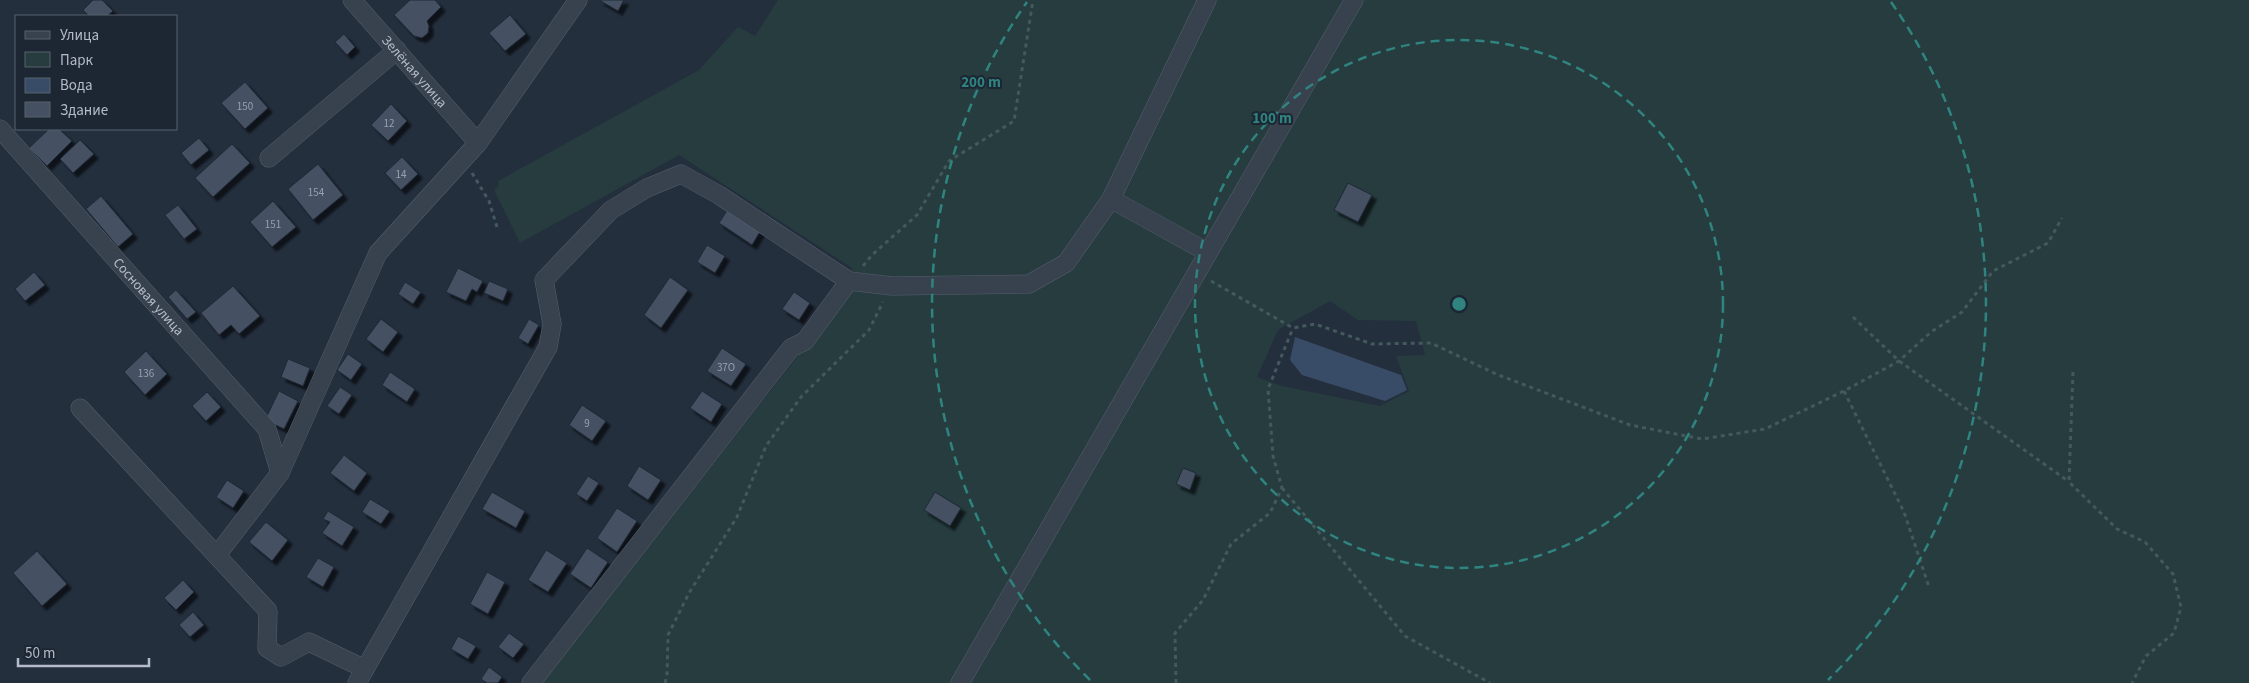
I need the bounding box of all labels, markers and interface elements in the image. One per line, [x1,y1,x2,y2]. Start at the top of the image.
legend [15,15,178,130]
text: Улица [60,25,99,46]
street label: Зелёная улица [377,31,452,113]
text: Парк [60,50,94,71]
text: 200 m [961,72,1001,93]
text: Вода [60,75,93,96]
house number: 150 [237,99,253,114]
text: Здание [60,100,108,121]
text: 100 m [1252,108,1292,129]
house number: 12 [384,116,394,131]
house number: 14 [396,167,407,182]
house number: 154 [308,185,325,200]
house number: 151 [265,217,281,232]
street label: Сосновая улица [108,254,188,340]
centre of rings [1450,295,1468,313]
house number: 37О [717,360,735,375]
house number: 136 [138,366,155,381]
house number: 9 [584,416,590,431]
scale bar [18,636,149,668]
text: 50 m [25,643,55,664]

